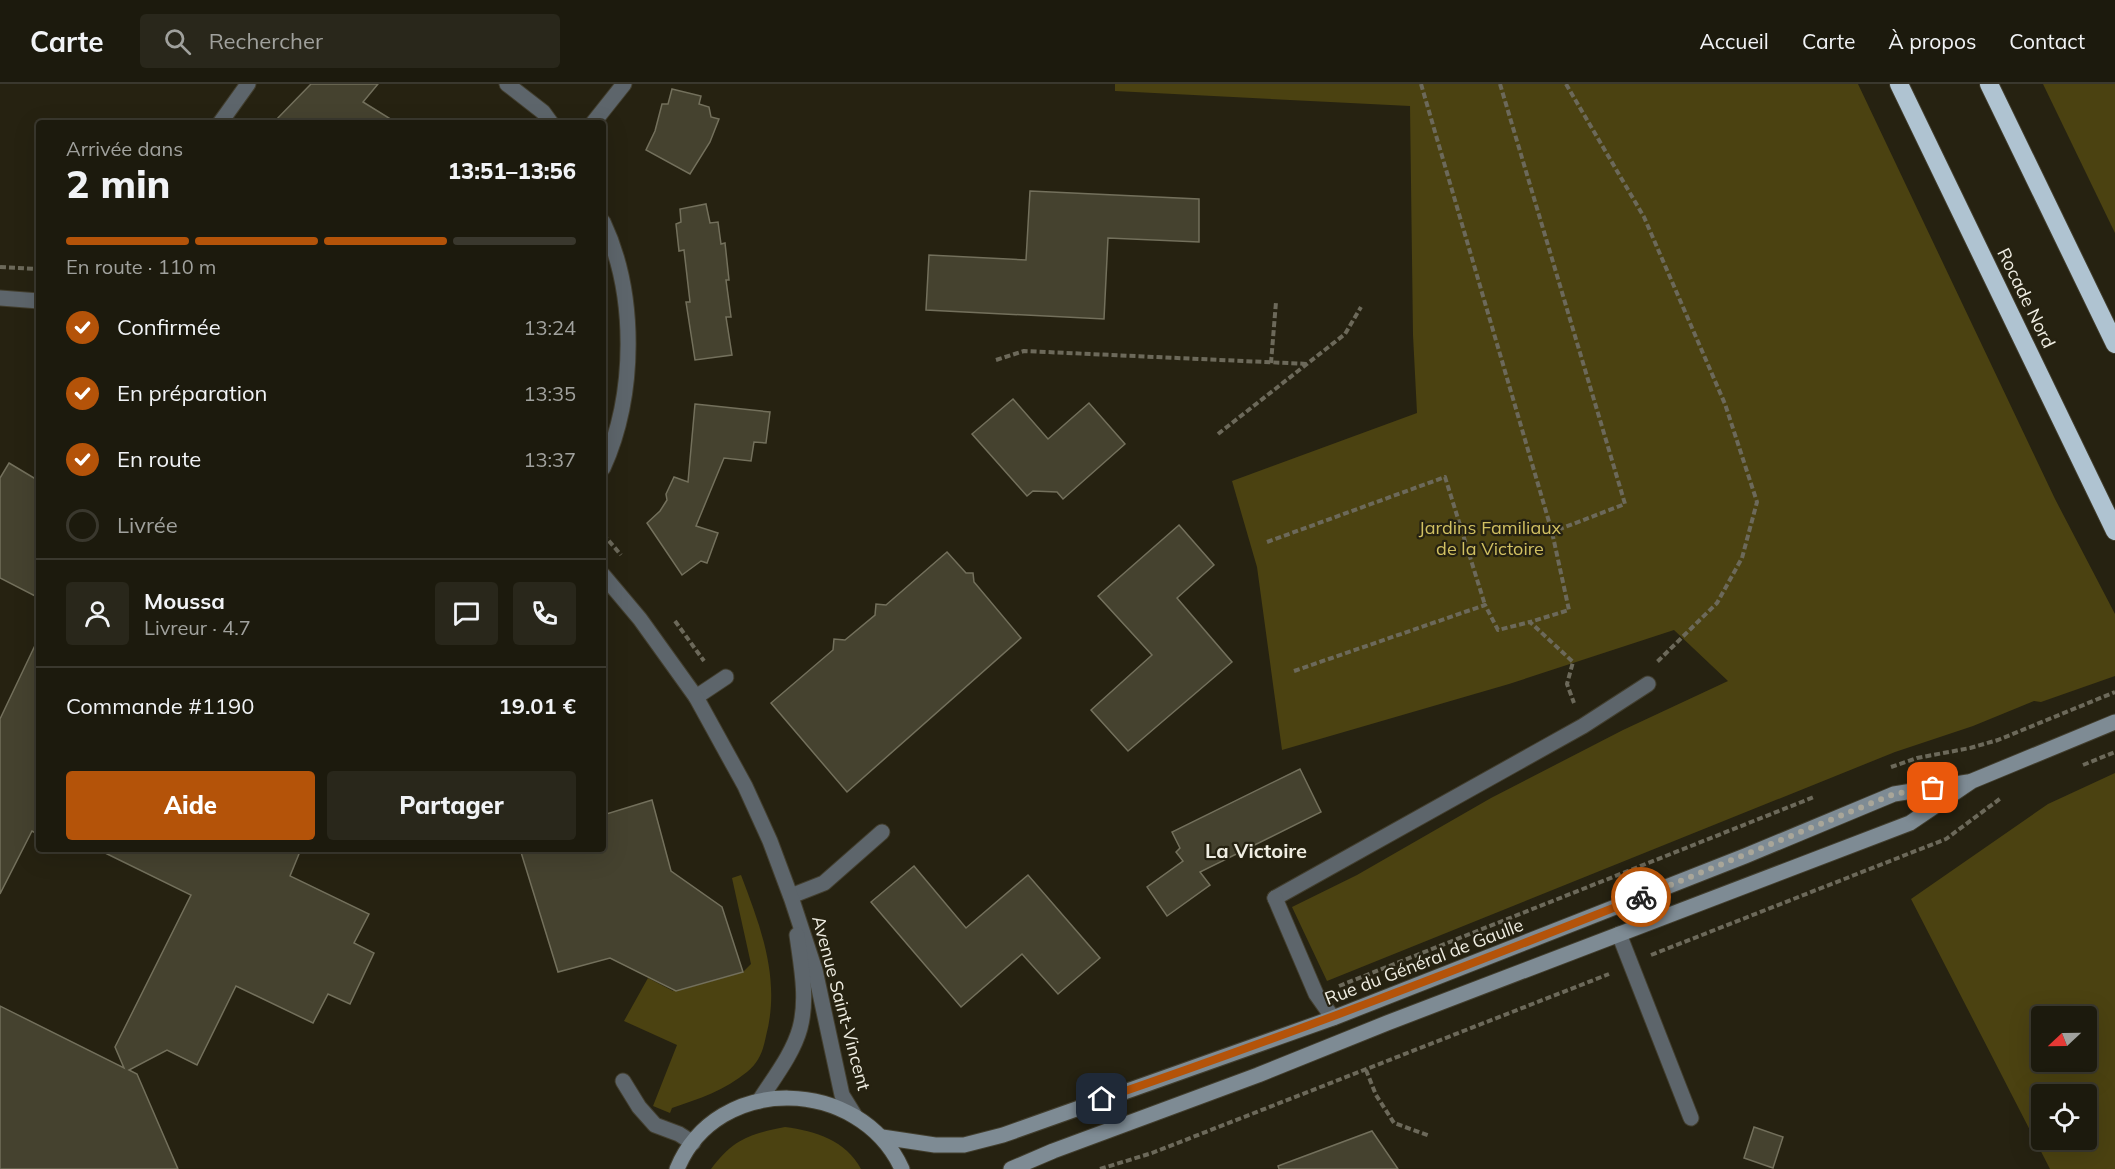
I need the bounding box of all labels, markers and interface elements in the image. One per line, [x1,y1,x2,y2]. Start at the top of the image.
search box [140,14,560,68]
text: Carte [30,24,104,59]
icon: search [161,25,194,58]
text: Rechercher [209,27,323,55]
text: Accueil [1699,28,1769,54]
text: Carte [1802,28,1855,54]
text: À propos [1888,28,1976,54]
text: Contact [2009,28,2085,54]
text: Arrivée dans [66,136,183,161]
text: 13:51–13:56 [448,157,576,185]
text: 2 min [66,159,171,208]
street label: Rocade Nord [1992,244,2061,352]
text: En route · 110 m [66,254,216,279]
icon: check [66,311,99,344]
text: Confirmée [117,313,221,341]
text: 13:24 [523,315,576,340]
icon: check [66,377,99,410]
text: En préparation [117,379,267,407]
text: 13:35 [523,381,576,406]
icon: check [66,443,99,476]
text: En route [117,445,201,473]
text: 13:37 [523,447,576,472]
text: Livrée [117,511,178,539]
park label: Jardins Familiaux de la Victoire [1419,516,1562,560]
button: person [66,582,129,645]
button: chat [435,582,498,645]
button: phone [513,582,576,645]
text: Moussa [144,587,225,615]
text: Livreur · 4.7 [144,615,251,640]
text: Commande #1190 [66,692,254,720]
text: 19.01 € [499,692,576,720]
pin [1907,762,1958,813]
button: Aide [66,771,315,840]
button: Partager [327,771,576,840]
icon: bag [1916,771,1949,804]
district label: La Victoire [1205,838,1307,863]
courier [1611,867,1671,927]
icon: bike [1625,881,1658,914]
street label: Avenue Saint-Vincent [807,913,876,1093]
street label: Rue du Général de Gaulle [1321,913,1526,1010]
north arrow [2031,1006,2097,1072]
map controls [2031,1006,2097,1150]
pin [1076,1073,1127,1124]
icon: home [1085,1082,1118,1115]
button: locate [2031,1084,2097,1150]

